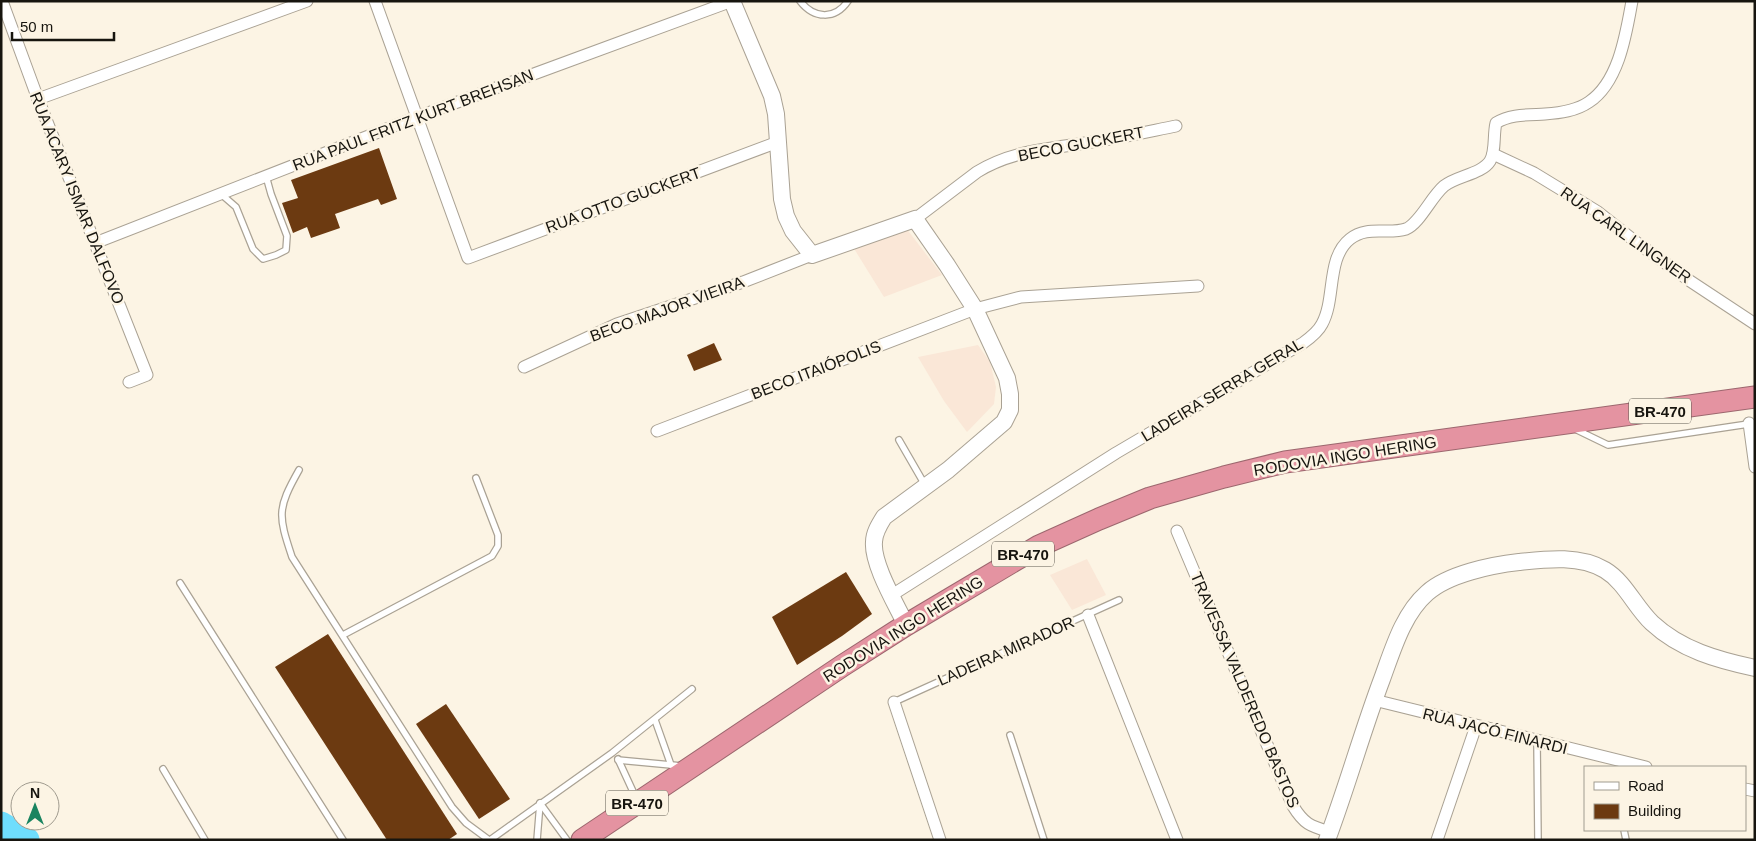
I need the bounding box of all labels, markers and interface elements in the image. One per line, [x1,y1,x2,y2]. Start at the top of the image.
scale bar [12,10,115,42]
text: 50 m [20,18,53,35]
street label: RUA PAUL FRITZ KURT BREHSAN [290,66,536,174]
street label: RUA ACARY ISMAR DALFOVO [27,90,127,306]
street label: BECO GUCKERT [1017,123,1146,165]
street label: RUA OTTO GUCKERT [543,164,703,236]
street label: RUA CARL LINGNER [1558,184,1694,286]
street label: BECO MAJOR VIEIRA [588,273,747,345]
street label: LADEIRA SERRA GERAL [1138,335,1306,445]
street label: BECO ITAIÓPOLIS [748,336,883,403]
road number: BR-470 [1629,398,1691,424]
street label: RODOVIA INGO HERING [1252,433,1438,479]
road number: BR-470 [992,542,1054,566]
street label: TRAVESSA VALDEREDO BASTOS [1187,570,1303,810]
street label: RODOVIA INGO HERING [820,573,986,685]
street label: LADEIRA MIRADOR [935,613,1077,689]
street label: RUA JACÓ FINARDI [1421,704,1569,757]
legend [1584,766,1746,831]
text: Road [1628,777,1664,794]
north arrow [10,781,60,831]
text: N [30,785,40,801]
road number: BR-470 [606,790,668,816]
text: Building [1628,802,1681,819]

